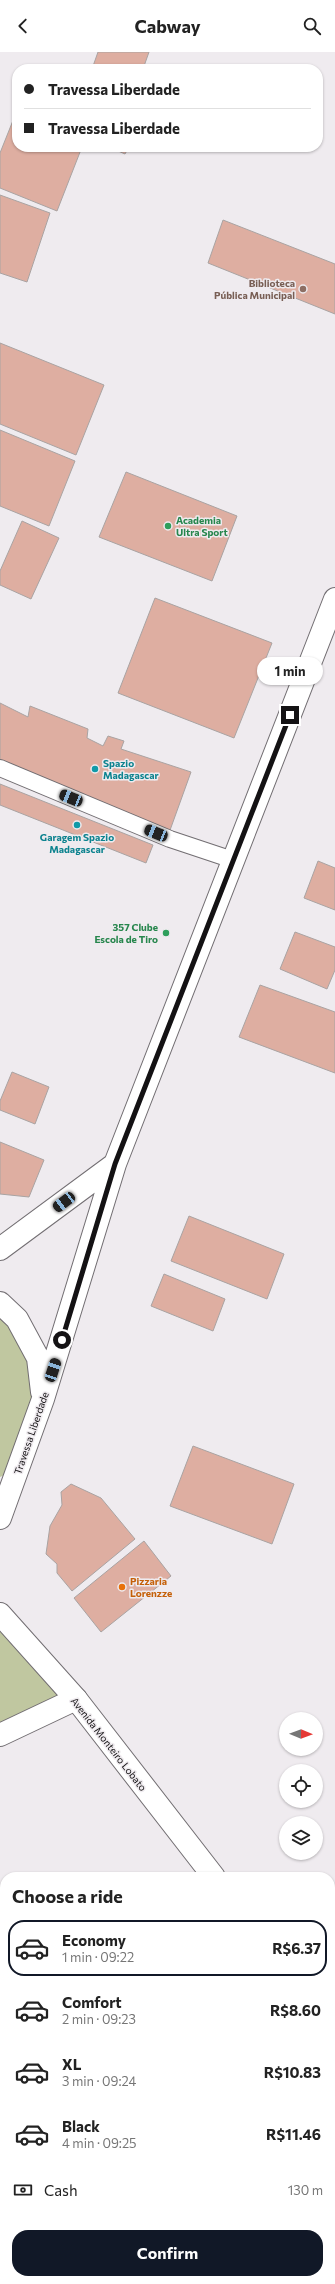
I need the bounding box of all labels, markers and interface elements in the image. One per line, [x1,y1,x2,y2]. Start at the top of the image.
icon: back [12,15,34,37]
text: Cabway [134,15,201,37]
icon: search [301,15,323,37]
text: Travessa Liberdade [48,80,180,98]
text: Travessa Liberdade [48,119,180,137]
place label: Biblioteca Pública Municipal [214,277,295,301]
marker: Biblioteca Pública Municipal [298,284,308,294]
place label: Academia Ultra Sport [176,514,228,538]
marker: Academia Ultra Sport [163,521,173,531]
callout: 1 min [257,657,323,685]
text: 1 min [275,663,305,679]
route end [281,706,299,724]
place label: Spazio Madagascar [103,757,159,781]
marker: Spazio Madagascar [90,764,100,774]
car [58,788,84,808]
marker: Garagem Spazio Madagascar [72,820,82,830]
car [143,823,169,843]
place label: Garagem Spazio Madagascar [40,831,114,855]
place label: 357 Clube Escola de Tiro [94,921,158,945]
marker: 357 Clube Escola de Tiro [161,928,171,938]
car [51,1190,77,1214]
route start [53,1331,71,1349]
car [44,1357,62,1383]
street label: Travessa Liberdade [11,1390,51,1476]
place label: Pizzaria Lorenzze [130,1575,172,1599]
marker: Pizzaria Lorenzze [117,1582,127,1592]
street label: Avenida Monteiro Lobato [69,1695,149,1793]
north arrow [279,1712,323,1756]
map controls [279,1712,323,1860]
button: locate [279,1764,323,1808]
button: layers [279,1816,323,1860]
text: Choose a ride [12,1885,123,1907]
icon: car [14,1930,50,1966]
text: Economy [62,1931,126,1949]
text: R$6.37 [272,1939,321,1957]
text: 1 min · 09:22 [62,1949,134,1965]
icon: car [14,1992,50,2028]
text: Comfort [62,1993,122,2011]
text: R$8.60 [270,2001,321,2019]
text: 2 min · 09:23 [62,2011,136,2027]
icon: car [14,2054,50,2090]
text: XL [62,2055,81,2073]
text: R$10.83 [264,2063,321,2081]
text: 3 min · 09:24 [62,2073,136,2089]
icon: car [14,2116,50,2152]
text: Black [62,2117,100,2135]
text: R$11.46 [266,2125,321,2143]
text: 4 min · 09:25 [62,2135,137,2151]
icon: cash [12,2179,34,2201]
text: Cash [44,2181,78,2199]
text: 130 m [288,2182,323,2198]
button: Confirm [12,2230,323,2276]

